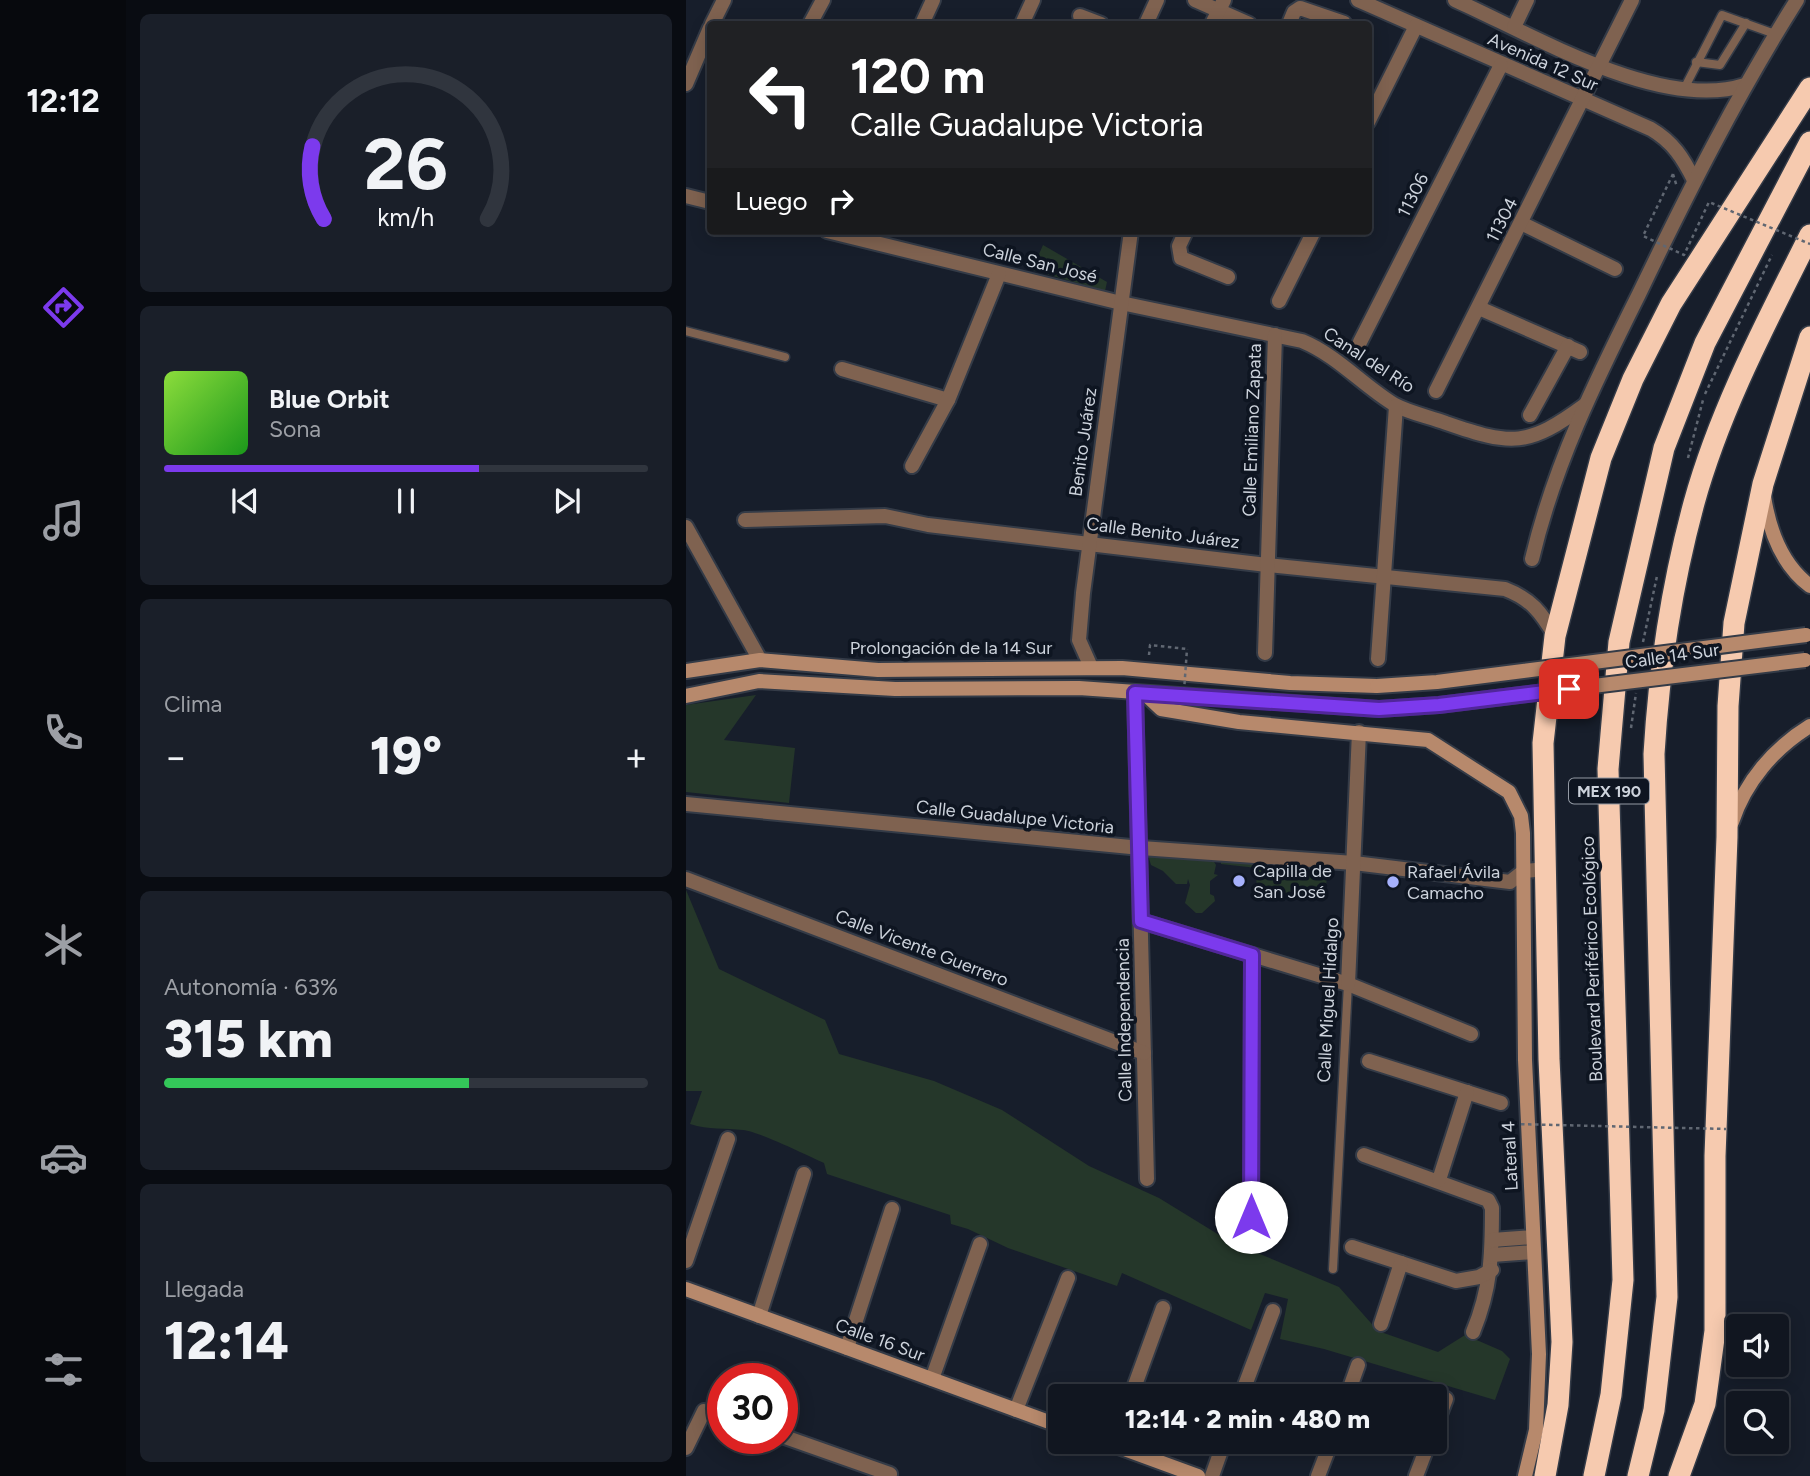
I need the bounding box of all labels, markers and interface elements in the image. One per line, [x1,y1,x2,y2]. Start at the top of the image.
street label: Avenida 12 Sur [1484,28,1602,96]
text: 120 m [850,46,985,105]
icon: left [735,49,826,140]
text: 12:12 [26,82,100,120]
text: Calle Guadalupe Victoria [850,106,1204,144]
text: 26 [364,121,448,208]
street label: 11306 [1393,169,1433,221]
icon: right [822,182,860,220]
text: Luego [735,185,808,217]
street label: 11304 [1481,194,1523,246]
text: km/h [377,202,435,232]
street label: Calle San José [981,238,1100,288]
icon: directions [39,283,88,332]
street label: Canal del Río [1319,322,1419,398]
street label: Calle Emiliano Zapata [1238,343,1266,517]
text: Blue Orbit [269,383,390,415]
street label: Benito Juárez [1064,386,1102,498]
text: Sona [269,415,321,443]
icon: previous [226,482,264,520]
icon: pause [387,482,425,520]
icon: next [548,482,586,520]
icon: music [39,496,88,545]
street label: Calle Benito Juárez [1085,513,1241,553]
street label: Prolongación de la 14 Sur [850,637,1052,659]
street label: Calle 14 Sur [1624,639,1720,673]
pin [1539,659,1599,719]
icon: arrive [1550,670,1588,708]
text: Clima [164,690,222,718]
icon: phone [39,708,88,757]
text: 19° [370,725,442,787]
text: − [164,734,188,780]
text: + [624,734,648,780]
road number: MEX 190 [1569,778,1649,804]
street label: Calle Guadalupe Victoria [915,796,1115,838]
street label: Boulevard Periférico Ecológico [1577,836,1607,1082]
place label: Capilla de San José [1253,860,1332,903]
place label: Rafael Ávila Camacho [1407,861,1500,904]
marker: Capilla de San José [1231,873,1247,889]
marker: Rafael Ávila Camacho [1385,874,1401,890]
street label: Calle Vicente Guerrero [832,905,1012,991]
street label: Calle Miguel Hidalgo [1313,917,1343,1083]
icon: climate [39,920,88,969]
street label: Calle Independencia [1112,938,1136,1102]
text: Autonomía · 63% [164,973,338,1001]
text: 315 km [164,1008,333,1070]
street label: Lateral 4 [1497,1120,1523,1192]
icon: car [39,1133,88,1182]
position arrow [1214,1180,1288,1254]
text: Llegada [164,1275,244,1303]
text: 12:14 [164,1310,289,1372]
street label: Calle 16 Sur [832,1314,928,1366]
map controls [1726,1314,1789,1454]
button: sound [1726,1314,1789,1377]
icon: filters [39,1345,88,1394]
speed limit sign: 30 [707,1363,798,1454]
button: search [1726,1391,1789,1454]
text: 12:14 · 2 min · 480 m [1125,1403,1370,1435]

